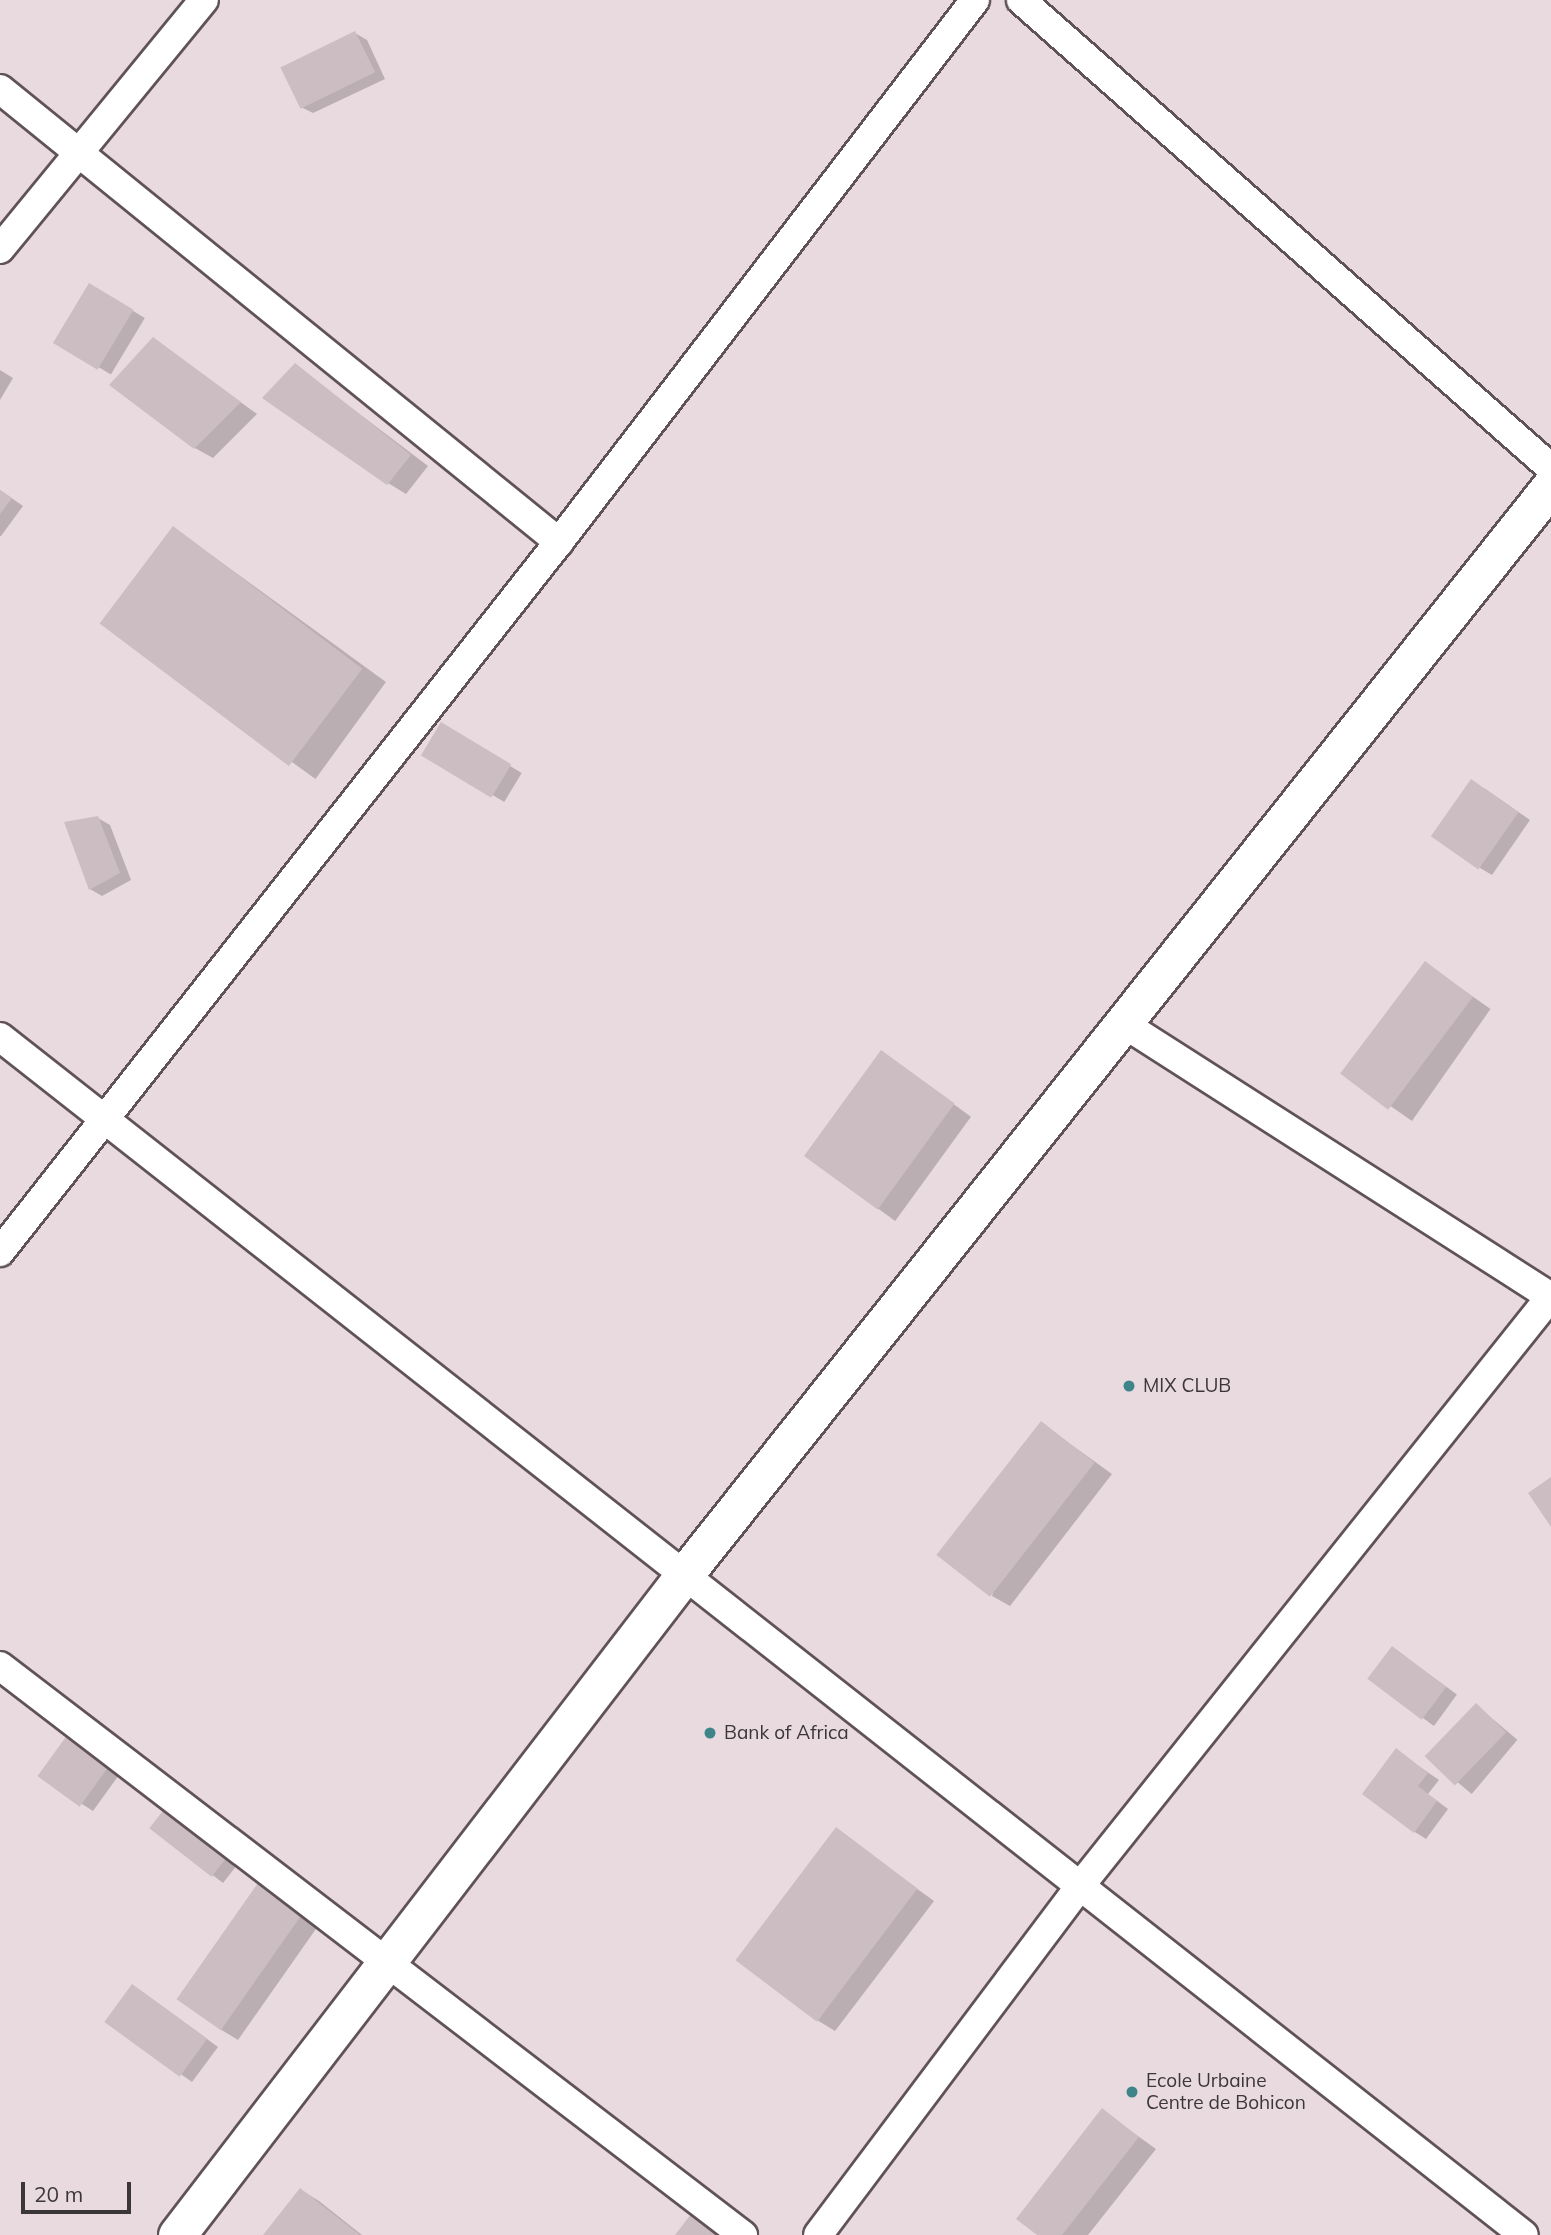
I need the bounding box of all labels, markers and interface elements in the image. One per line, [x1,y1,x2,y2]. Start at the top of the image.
place label: MIX CLUB [1143,1375,1231,1397]
marker: MIX CLUB [1121,1378,1137,1394]
place label: Bank of Africa [724,1722,849,1744]
marker: Bank of Africa [702,1725,718,1741]
place label: Ecole Urbaine Centre de Bohicon [1146,2070,1306,2114]
marker: Ecole Urbaine Centre de Bohicon [1124,2084,1140,2100]
scale bar [24,2168,135,2212]
text: 20 m [34,2181,83,2207]

